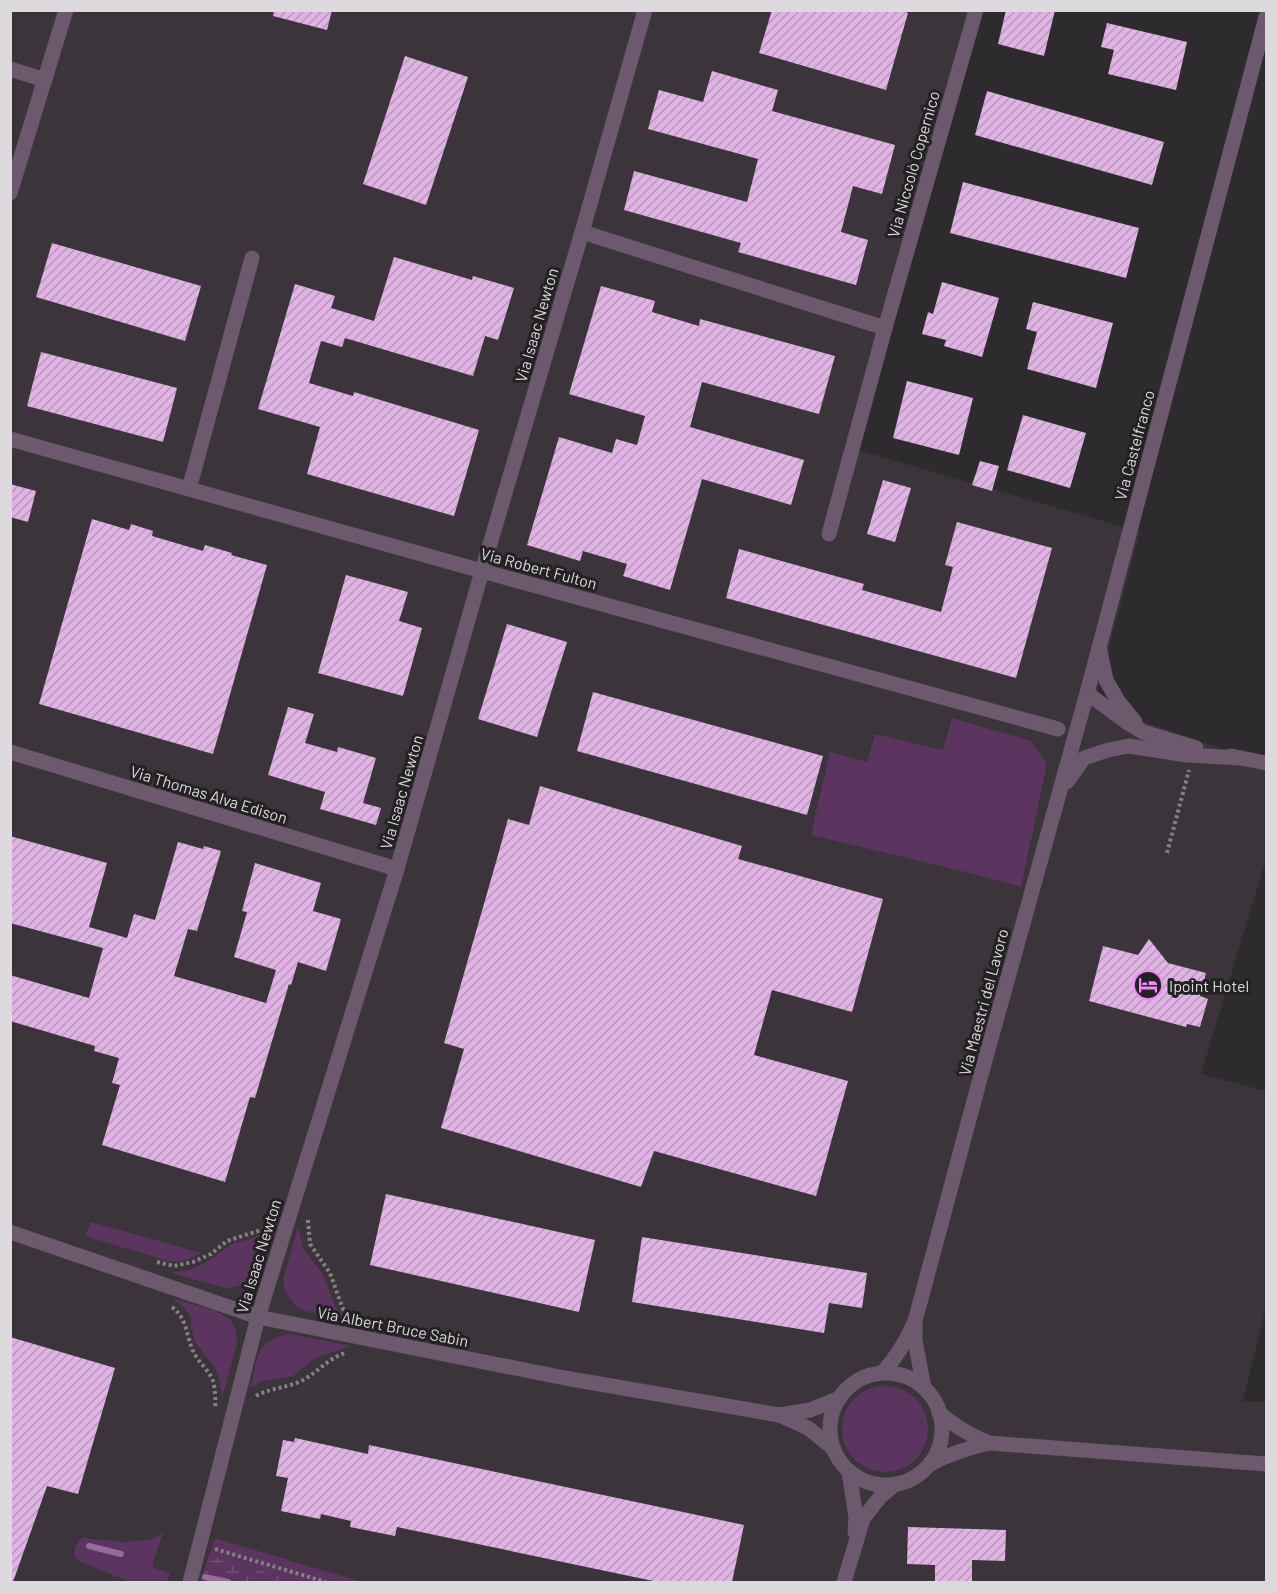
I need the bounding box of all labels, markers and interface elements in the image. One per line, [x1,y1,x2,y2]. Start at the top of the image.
street label: Via Niccolò Copernico [883,88,943,240]
street label: Via Isaac Newton [511,266,561,384]
street label: Via Castelfranco [1110,388,1158,502]
street label: Via Robert Fulton [479,543,599,593]
street label: Via Isaac Newton [376,733,426,851]
street label: Via Thomas Alva Edison [128,761,290,827]
street label: Via Maestri del Lavoro [954,926,1012,1078]
hotel icon: Ipoint Hotel [1132,969,1164,1001]
place label: Ipoint Hotel [1169,976,1249,995]
street label: Via Isaac Newton [232,1197,284,1315]
street label: Via Albert Bruce Sabin [316,1302,470,1350]

